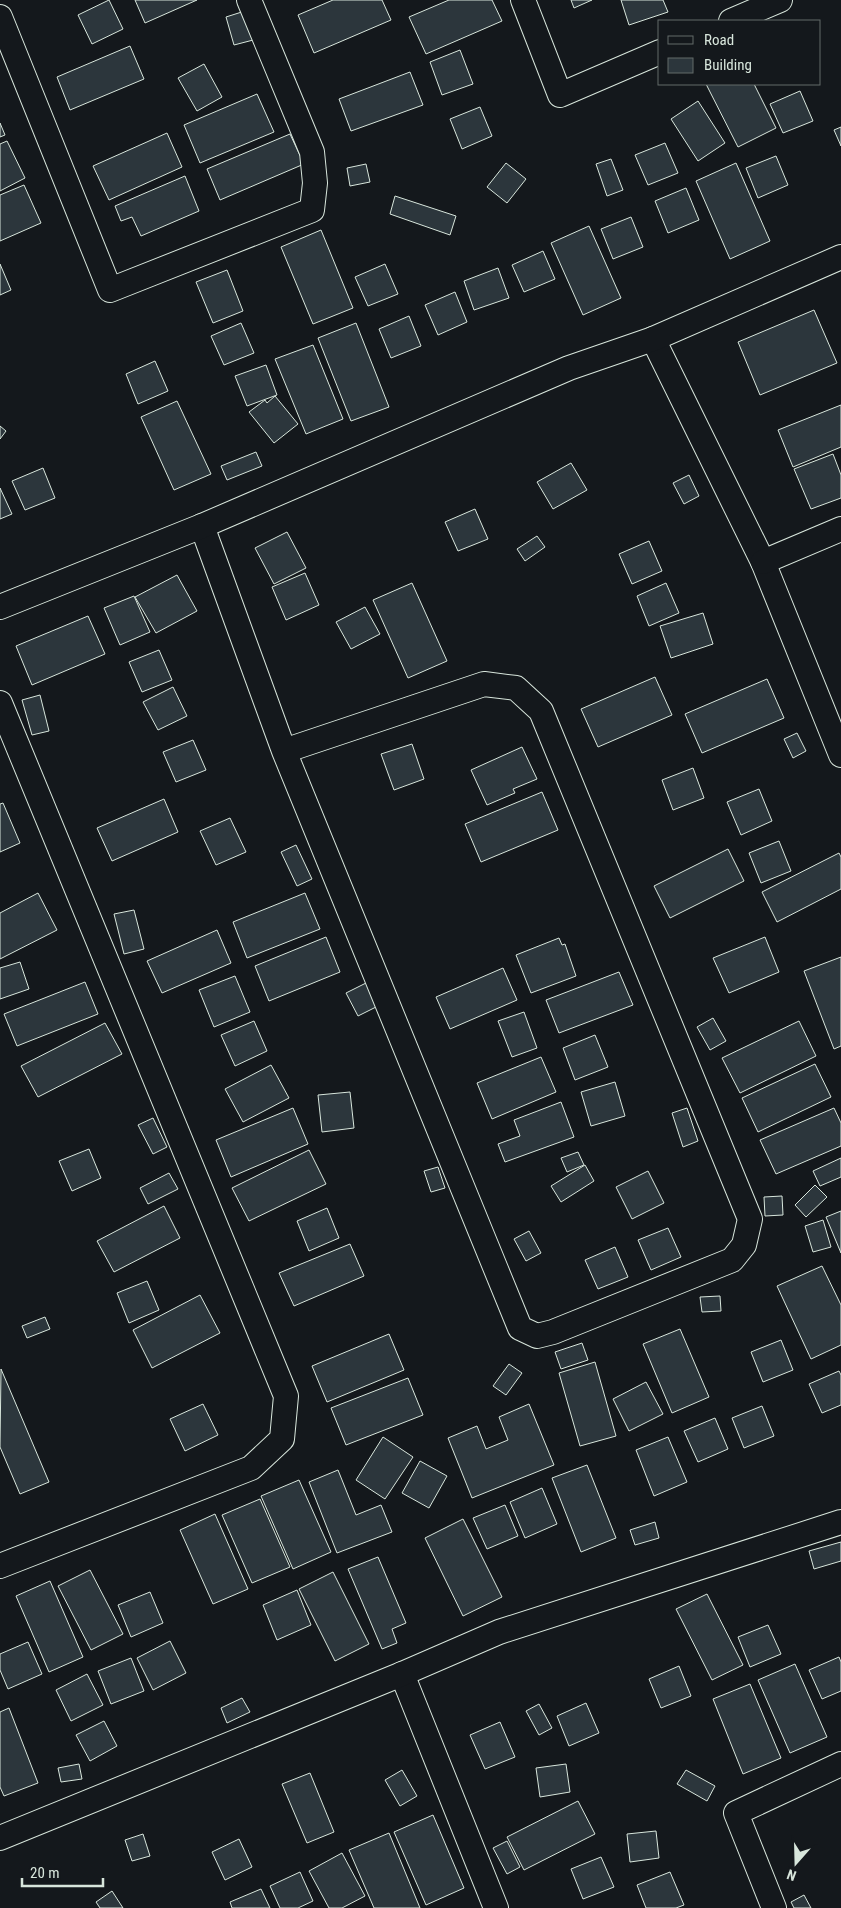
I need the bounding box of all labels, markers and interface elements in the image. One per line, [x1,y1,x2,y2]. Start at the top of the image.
legend [658,20,821,85]
text: Road [704,31,734,49]
text: Building [704,56,752,74]
north arrow [771,1838,821,1888]
scale bar [22,1856,104,1888]
text: 20 m [30,1864,60,1882]
text: N [785,1866,798,1884]

